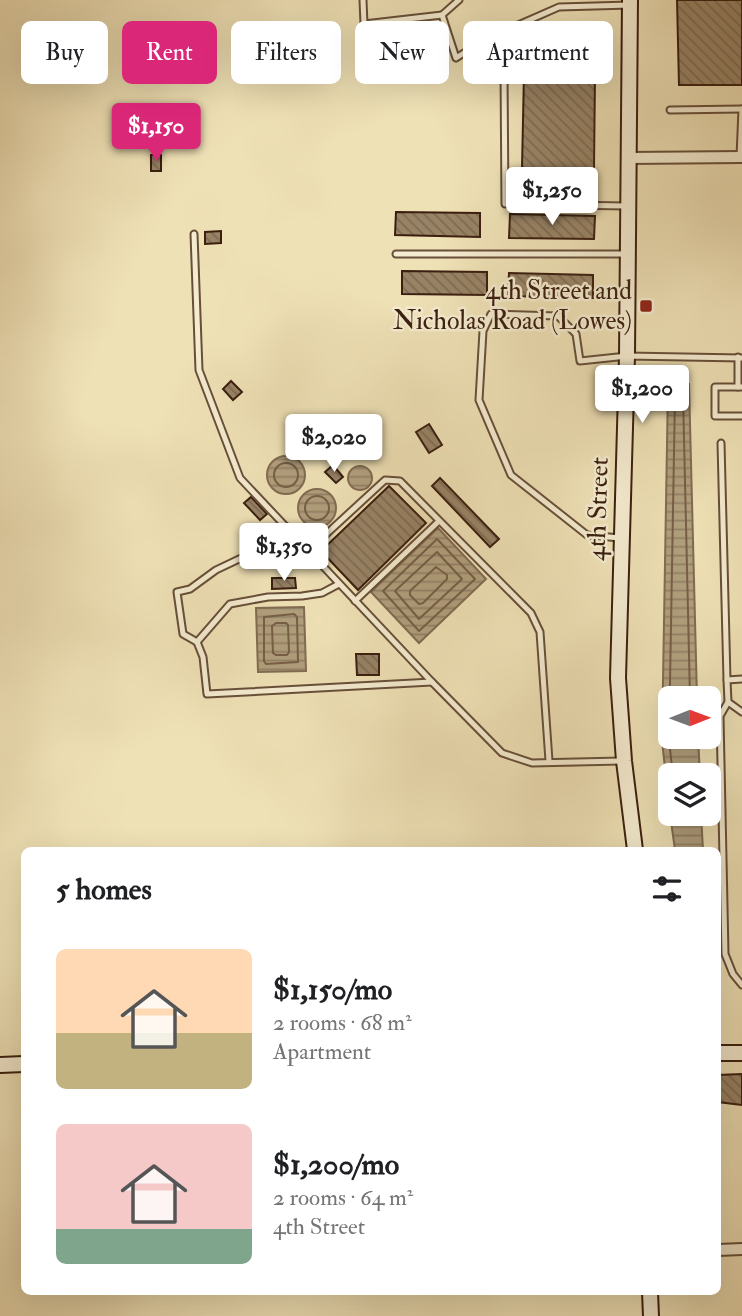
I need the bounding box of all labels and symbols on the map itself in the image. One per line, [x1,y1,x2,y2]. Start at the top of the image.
pin: $1,150 [99,104,213,163]
pin: $1,250 [495,168,609,227]
place label: 4th Street and Nicholas Road (Lowes) [393,275,632,337]
marker: 4th Street and Nicholas Road (Lowes) [638,298,654,314]
pin: $1,200 [585,366,699,425]
pin: $2,020 [277,414,391,474]
street label: 4th Street [580,456,616,562]
pin: $1,350 [227,524,341,583]
north arrow [658,686,721,749]

